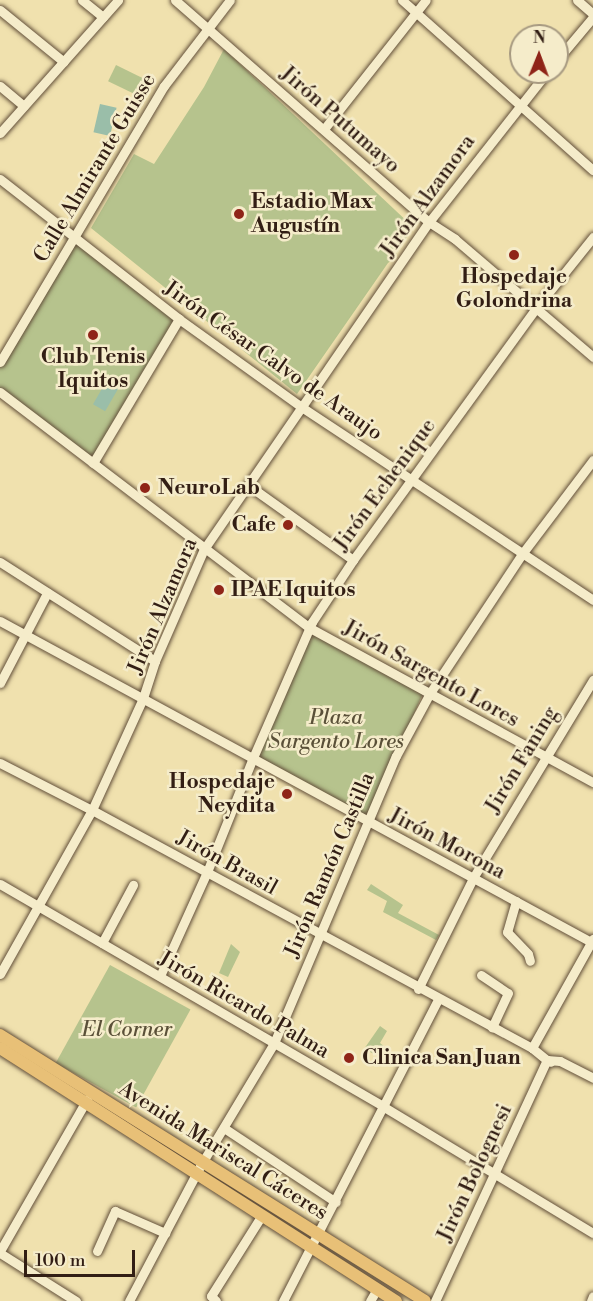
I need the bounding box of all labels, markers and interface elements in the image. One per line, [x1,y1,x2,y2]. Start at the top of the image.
north arrow [509,24,569,84]
text: N [533,28,546,48]
street label: Jirón Putumayo [275,61,405,179]
street label: Calle Almirante Guisse [29,69,161,267]
street label: Jirón Alzamora [375,130,481,262]
place label: Estadio Max Augustín [251,189,373,239]
marker: Estadio Max Augustín [232,207,246,221]
marker: Hospedaje Golondrina [507,248,521,262]
place label: Hospedaje Golondrina [456,264,572,314]
street label: Jirón César Calvo de Araujo [159,276,387,446]
marker: Club Tenis Iquitos [86,328,100,342]
place label: Club Tenis Iquitos [41,344,145,394]
street label: Jirón Echenique [329,414,441,556]
place label: NeuroLab [158,475,260,501]
marker: NeuroLab [136,479,154,497]
place label: Cafe [231,512,276,538]
marker: Cafe [281,518,295,532]
street label: Jirón Alzamora [123,534,203,678]
place label: IPAE Iquitos [231,577,355,603]
marker: IPAE Iquitos [212,583,226,597]
street label: Jirón Sargento Lores [339,615,523,733]
street label: Jirón Faning [480,702,564,818]
park label: Plaza Sargento Lores [268,705,404,755]
place label: Hospedaje Neydita [169,769,275,819]
street label: Jirón Ramón Castilla [280,769,380,961]
marker: Hospedaje Neydita [280,787,294,801]
street label: Jirón Morona [384,803,510,885]
street label: Jirón Brasil [172,825,282,901]
street label: Jirón Ricardo Palma [154,946,334,1064]
park label: El Corner [82,1017,172,1043]
place label: Clinica San Juan [362,1045,521,1071]
marker: Clinica San Juan [340,1049,358,1067]
street label: Avenida Mariscal Cáceres [114,1076,332,1226]
street label: Jirón Bolognesi [432,1100,518,1246]
scale bar [27,1238,138,1276]
text: 100 m [35,1249,86,1272]

